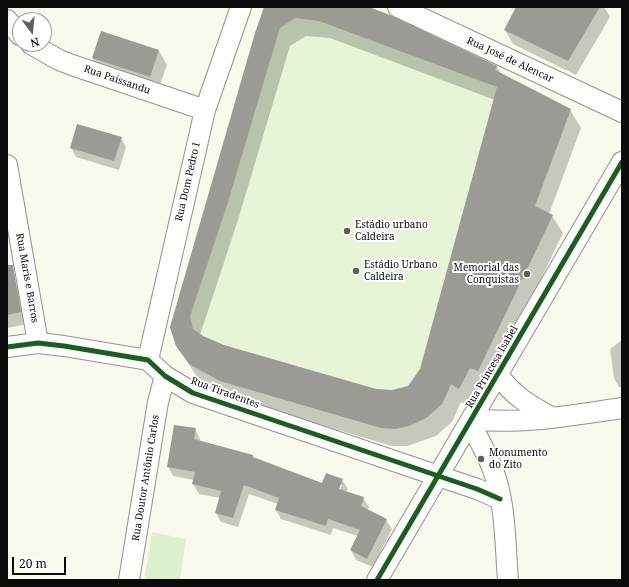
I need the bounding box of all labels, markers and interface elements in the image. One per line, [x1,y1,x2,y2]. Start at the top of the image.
north arrow [12,12,52,52]
text: N [29,35,41,51]
street label: Rua José de Alencar [465,35,555,85]
street label: Rua Paissandu [82,63,152,97]
street label: Rua Dom Pedro I [173,141,203,223]
place label: Estádio urbano Caldeira [355,219,428,242]
marker: Estádio urbano Caldeira [342,226,352,236]
street label: Rua Maris e Barros [13,232,41,324]
place label: Estádio Urbano Caldeira [364,259,437,282]
place label: Memorial das Conquistas [454,262,519,286]
marker: Estádio Urbano Caldeira [351,266,361,276]
marker: Memorial das Conquistas [522,269,532,279]
street label: Rua Princesa Isabel [464,324,520,410]
street label: Rua Tiradentes [189,375,261,411]
street label: Rua Doutor Antônio Carlos [130,414,162,542]
place label: Monumento do Zito [489,447,547,470]
marker: Monumento do Zito [476,454,486,464]
scale bar [14,549,68,575]
text: 20 m [19,555,47,572]

